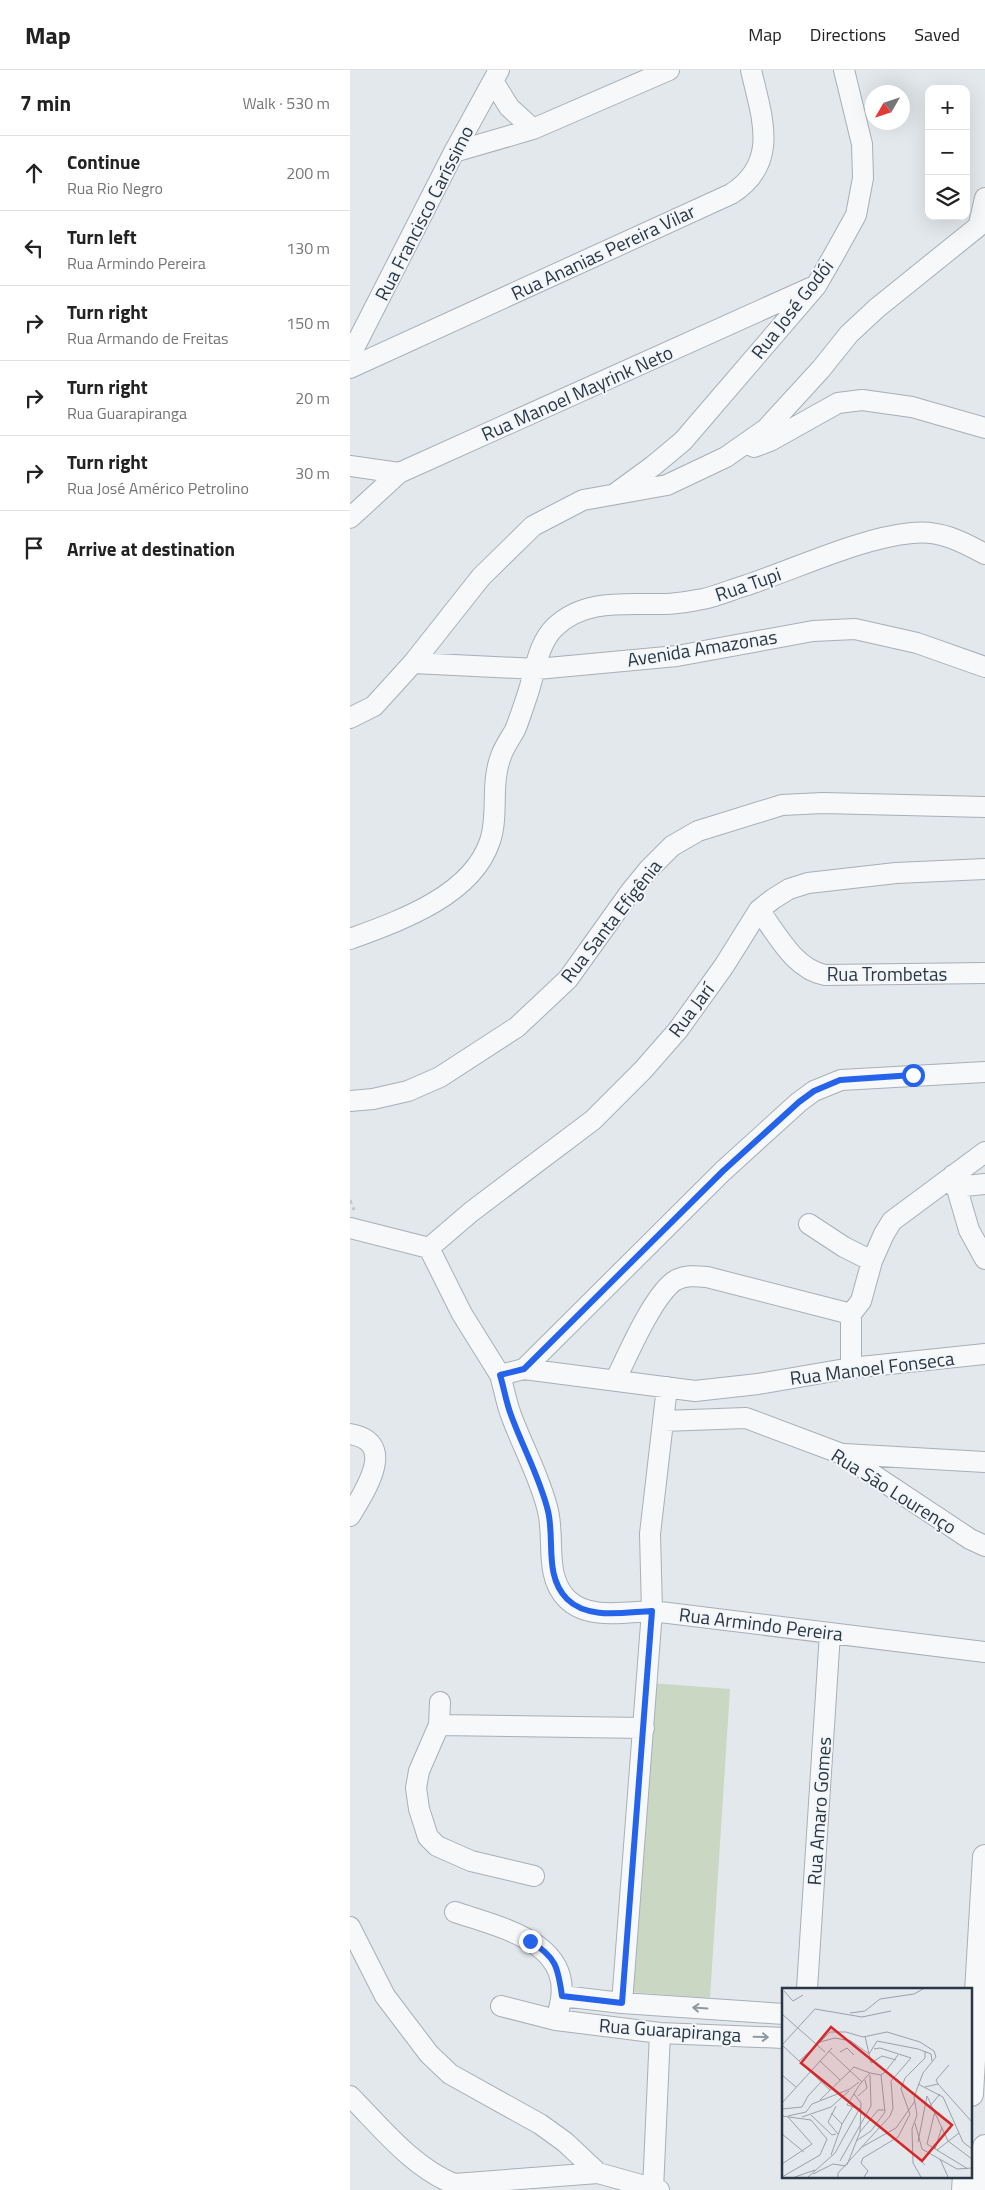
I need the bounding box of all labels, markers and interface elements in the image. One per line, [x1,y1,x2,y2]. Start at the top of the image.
text: Map [25,17,71,53]
text: Map [748,21,782,48]
text: Directions [810,21,886,48]
text: Saved [914,21,960,48]
north arrow [865,85,910,130]
map controls [925,85,970,220]
button: + [925,85,970,130]
text: 7 min [20,87,71,119]
text: Walk · 530 m [242,91,330,115]
street label: Rua Francisco Caríssimo [367,120,480,305]
button: − [925,130,970,175]
text: Continue [67,147,140,176]
icon: ahead [20,159,48,187]
text: 200 m [286,161,330,185]
button: layers [925,175,970,220]
text: Rua Rio Negro [67,176,163,200]
street label: Rua Ananias Pereira Vilar [506,196,700,307]
text: Turn left [67,222,137,251]
icon: left [20,234,48,262]
text: 130 m [286,236,330,260]
text: Rua Armindo Pereira [67,251,206,275]
street label: Rua José Godói [743,253,840,365]
text: Turn right [67,297,148,326]
icon: right [20,309,48,337]
text: 150 m [286,311,330,335]
text: Rua Armando de Freitas [67,326,229,350]
street label: Rua Manoel Mayrink Neto [476,337,677,448]
text: Turn right [67,372,148,401]
icon: right [20,384,48,412]
text: 20 m [295,386,330,410]
text: Rua Guarapiranga [67,401,187,425]
text: Turn right [67,447,148,476]
icon: right [20,459,48,487]
text: 30 m [295,461,330,485]
text: Rua José Américo Petrolino [67,476,249,500]
icon: arrive [20,534,48,562]
text: Arrive at destination [67,534,235,563]
street label: Rua Tupi [711,559,785,608]
street label: Avenida Amazonas [625,621,779,674]
street label: Rua Santa Efigênia [553,852,668,989]
street label: Rua Trombetas [827,959,947,988]
street label: Rua Jarí [661,975,722,1043]
route start [902,1064,925,1087]
street label: Rua Manoel Fonseca [788,1343,956,1392]
street label: Rua São Lourenço [826,1440,963,1541]
street label: Rua Armindo Pereira [677,1599,845,1648]
street label: Rua Amaro Gomes [799,1736,838,1886]
route end [519,1930,542,1953]
inset map [782,1988,972,2178]
one-way arrow [692,2004,708,2013]
street label: Rua Guarapiranga [598,2010,743,2049]
one-way arrow [753,2032,769,2042]

